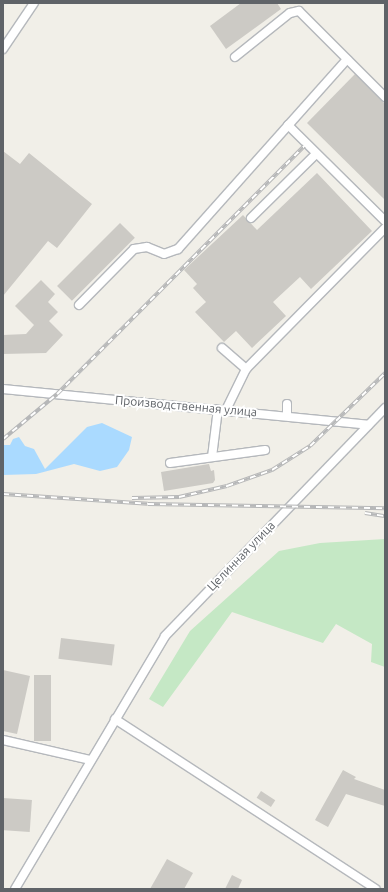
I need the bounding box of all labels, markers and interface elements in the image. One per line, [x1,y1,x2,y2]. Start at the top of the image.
street label: Производственная улица [114,393,258,419]
street label: Целинная улица [204,518,278,594]

